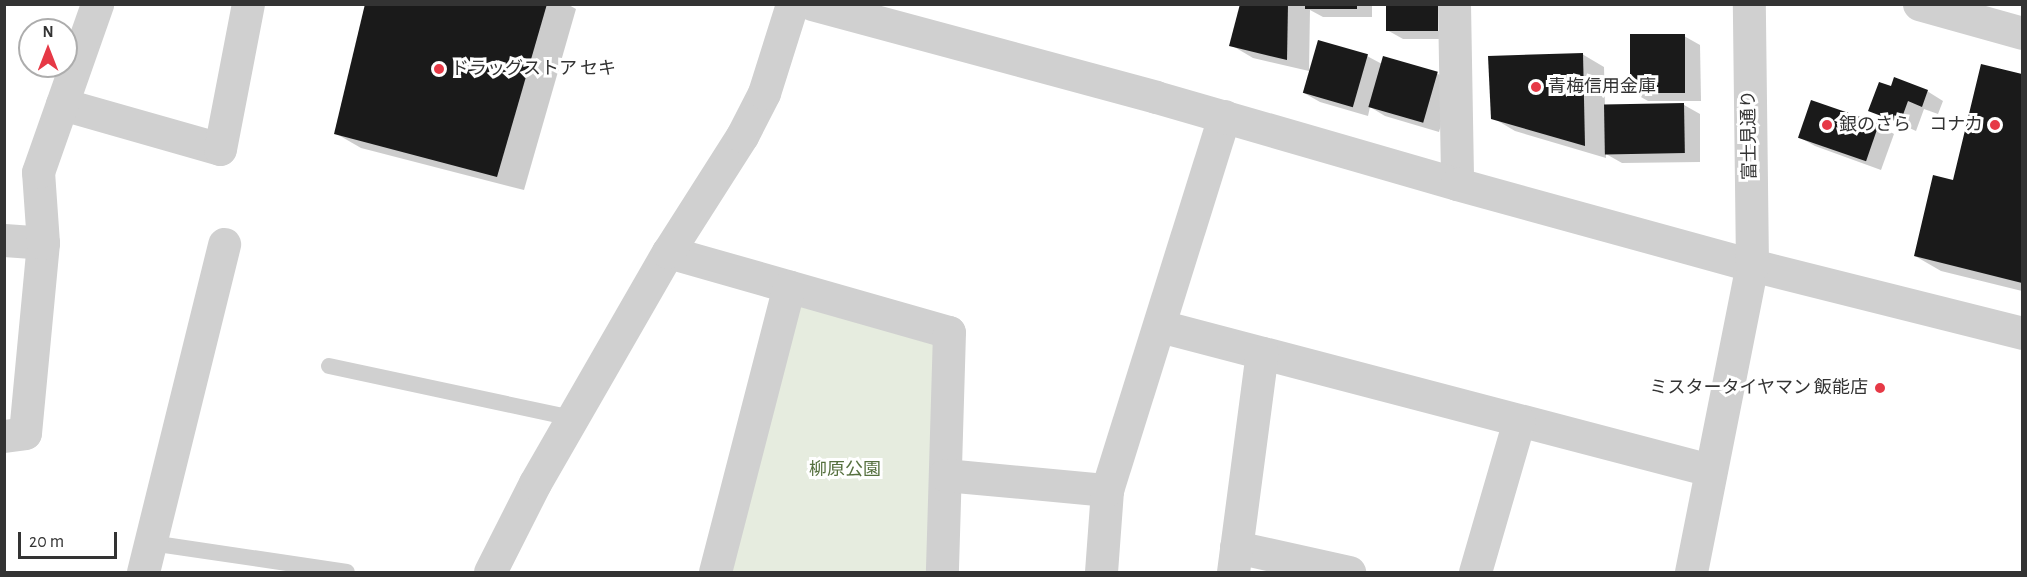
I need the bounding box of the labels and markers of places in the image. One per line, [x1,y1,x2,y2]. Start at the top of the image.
place label: ドラッグストア セキ [451,58,616,80]
marker: ドラッグストア セキ [432,62,446,76]
place label: 青梅信用金庫 [1548,76,1656,98]
marker: 青梅信用金庫 [1529,80,1543,94]
place label: 銀のさら [1839,114,1911,136]
place label: コナカ [1929,114,1983,136]
marker: 銀のさら [1820,118,1834,132]
marker: コナカ [1988,118,2002,132]
place label: ミスタータイヤマン 飯能店 [1649,377,1868,399]
marker: ミスタータイヤマン 飯能店 [1873,381,1887,395]

